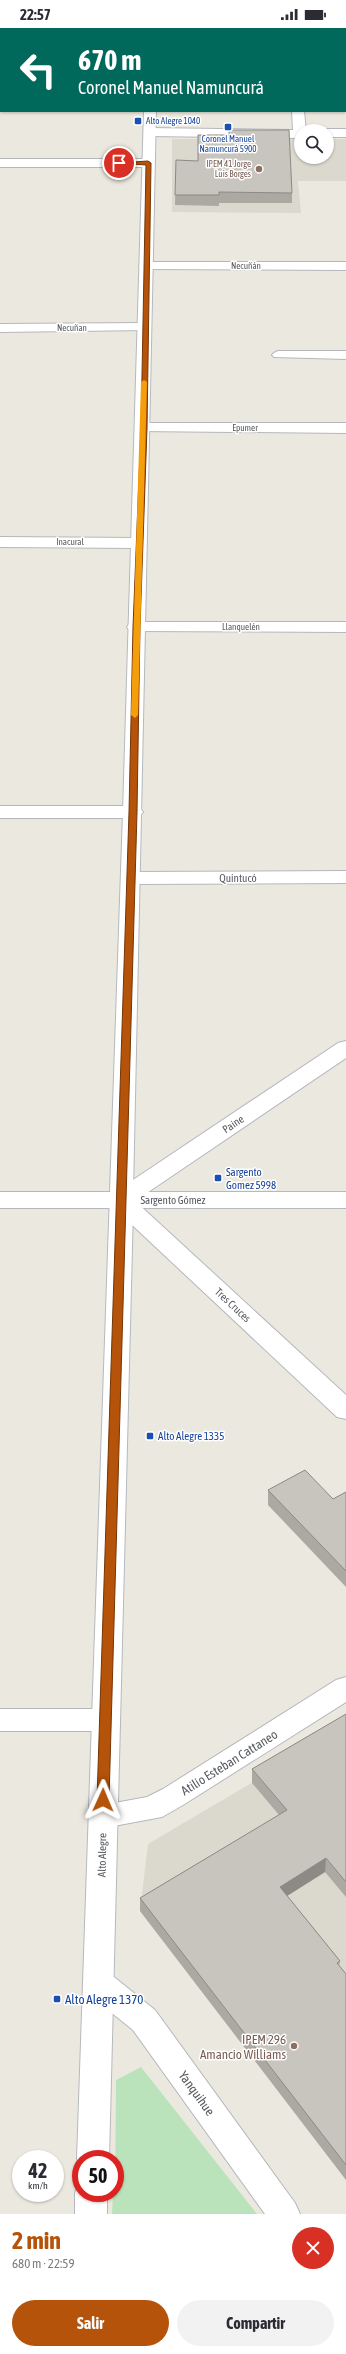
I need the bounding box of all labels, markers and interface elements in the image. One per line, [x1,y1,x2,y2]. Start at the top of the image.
text: 22:57 [20,6,51,23]
icon: left [12,44,64,96]
text: 670 m [78,44,141,76]
text: Coronel Manuel Namuncurá [78,77,264,98]
marker: Alto Alegre 1040 [133,116,143,126]
place label: Alto Alegre 1040 [146,116,200,126]
marker: Coronel Manuel Namuncurá 5900 [223,122,233,132]
map controls [294,124,334,164]
button: search [294,124,334,164]
place label: Coronel Manuel Namuncurá 5900 [199,134,257,154]
pin [102,146,136,180]
icon: arrive [108,152,130,174]
place label: IPEM 41 Jorge Luis Borges [206,159,251,179]
marker: IPEM 41 Jorge Luis Borges [254,164,264,174]
street label: Necuñán [231,261,261,271]
street label: Necuñan [57,323,87,333]
street label: Epumer [232,423,258,433]
street label: Inacural [56,537,84,547]
street label: Llanquelén [222,622,260,632]
street label: Quintucó [219,872,257,884]
street label: Paine [220,1113,246,1135]
place label: Sargento Gomez 5998 [226,1166,276,1191]
marker: Sargento Gomez 5998 [213,1173,223,1183]
street label: Sargento Gómez [140,1194,206,1206]
street label: Tres Cruces [213,1286,253,1325]
place label: Alto Alegre 1335 [158,1430,224,1442]
marker: Alto Alegre 1335 [145,1431,155,1441]
street label: Atilio Esteban Cattaneo [178,1727,280,1798]
position arrow [82,1779,124,1821]
street label: Alto Alegre [96,1833,108,1877]
place label: Alto Alegre 1370 [65,1992,143,2007]
marker: Alto Alegre 1370 [52,1994,62,2004]
place label: IPEM 296 Amancio Williams [200,2032,286,2062]
marker: IPEM 296 Amancio Williams [289,2041,299,2051]
street label: Yanquihue [175,2068,218,2119]
speed limit sign: 50 [72,2150,124,2202]
text: 42 [29,2159,47,2182]
text: km/h [28,2180,48,2191]
text: 2 min [12,2227,61,2254]
button: close [292,2227,334,2269]
text: 680 m · 22:59 [12,2256,75,2271]
button: Salir [12,2300,169,2346]
button: Compartir [177,2300,334,2346]

